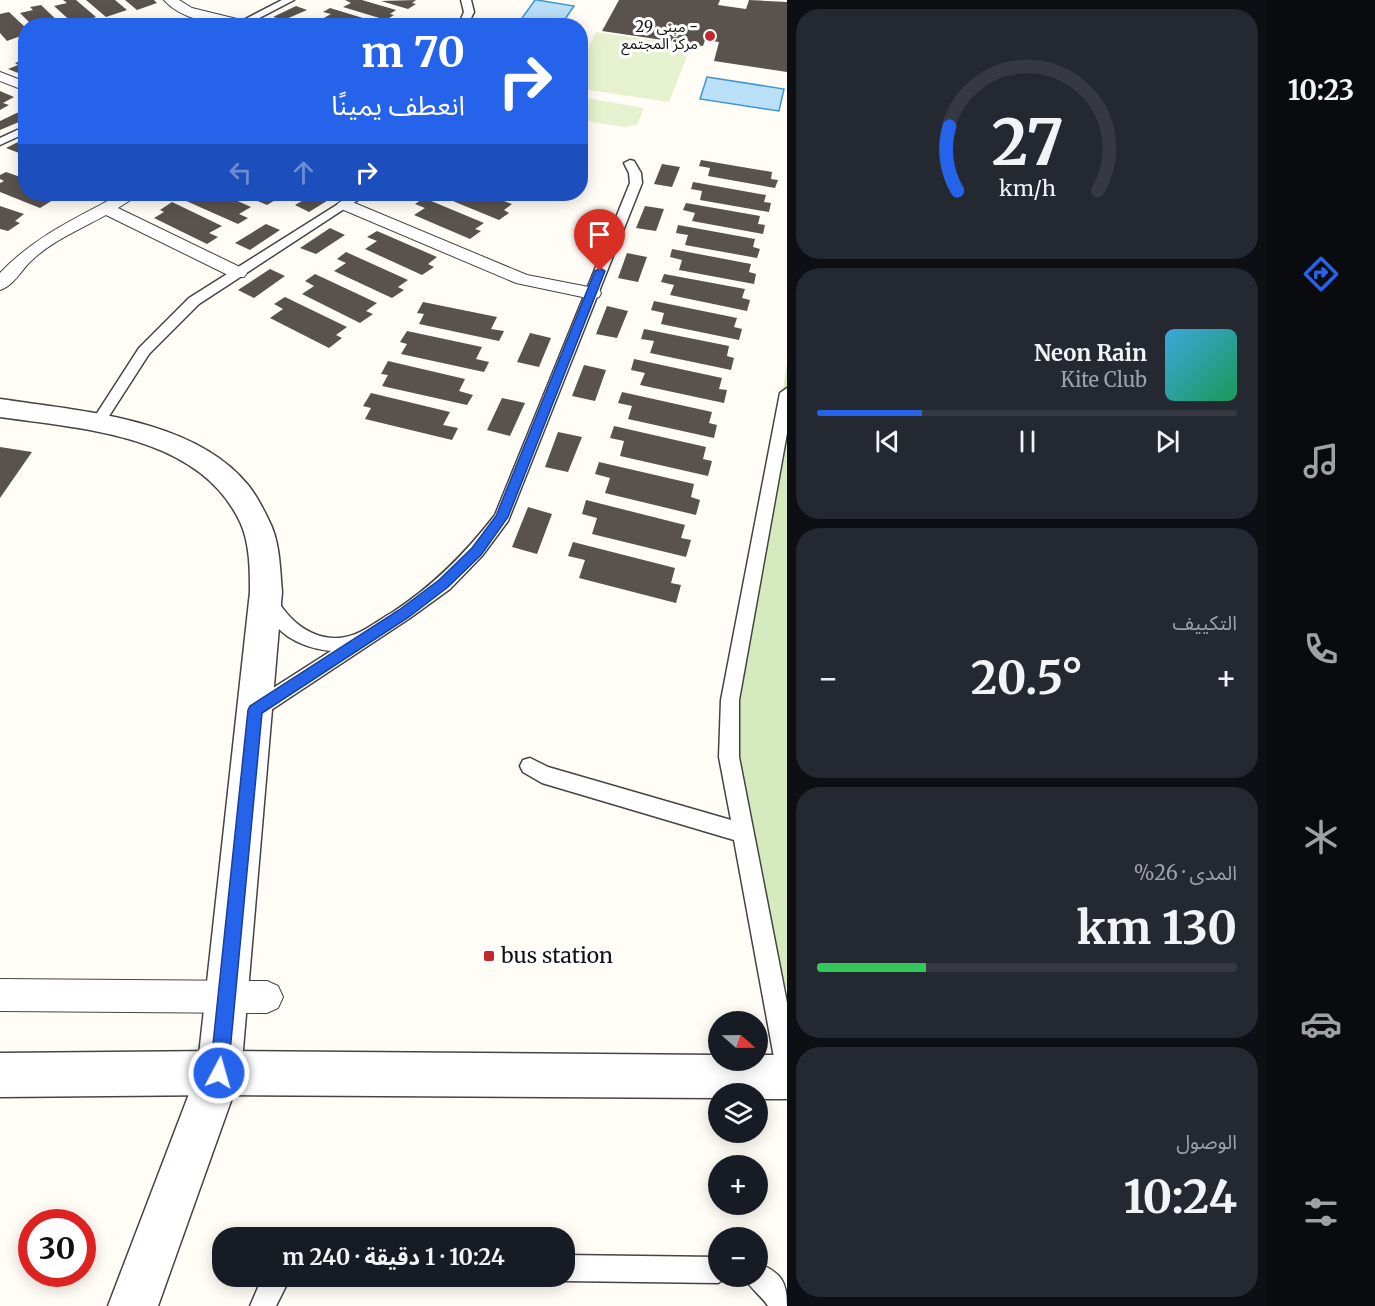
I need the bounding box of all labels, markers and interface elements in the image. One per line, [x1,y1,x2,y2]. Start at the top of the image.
place label: مبنى 29 - مركز المجتمع [621,17,698,56]
text: 70 m [361,26,465,78]
marker: مبنى 29 - مركز المجتمع [703,29,717,43]
icon: right [486,42,564,120]
text: 10:23 [1288,73,1354,107]
text: انعطف يمينًا [331,88,465,122]
text: 27 [991,104,1063,182]
icon: left [224,156,257,189]
icon: ahead [287,156,320,189]
icon: right [350,156,383,189]
text: km/h [999,176,1055,203]
pin [574,209,625,271]
icon: arrive [583,218,616,251]
icon: directions [1300,253,1342,295]
text: Neon Rain [1034,339,1147,367]
text: Kite Club [1061,367,1147,392]
icon: previous [871,425,904,458]
icon: pause [1011,425,1044,458]
icon: next [1151,425,1184,458]
icon: music [1300,440,1342,482]
text: التكييف [1173,610,1237,635]
icon: phone [1300,628,1342,670]
text: 20.5° [971,650,1083,706]
text: − [817,658,839,699]
text: + [1215,658,1237,699]
icon: climate [1300,816,1342,858]
text: المدى · 26% [1134,860,1237,885]
text: 130 km [1077,900,1237,956]
place label: bus station [500,942,613,969]
marker: bus station [482,949,496,963]
icon: car [1300,1003,1342,1045]
north arrow [708,1011,768,1071]
map controls [708,1011,768,1287]
position arrow [187,1041,251,1105]
button: layers [708,1083,768,1143]
text: الوصول [1176,1129,1237,1154]
button: + [708,1155,768,1215]
text: 10:24 [1123,1169,1237,1225]
icon: filters [1300,1191,1342,1233]
speed limit sign: 30 [18,1209,96,1287]
button: − [708,1227,768,1287]
text: 10:24 · 1 دقيقة · 240 m [282,1243,505,1271]

